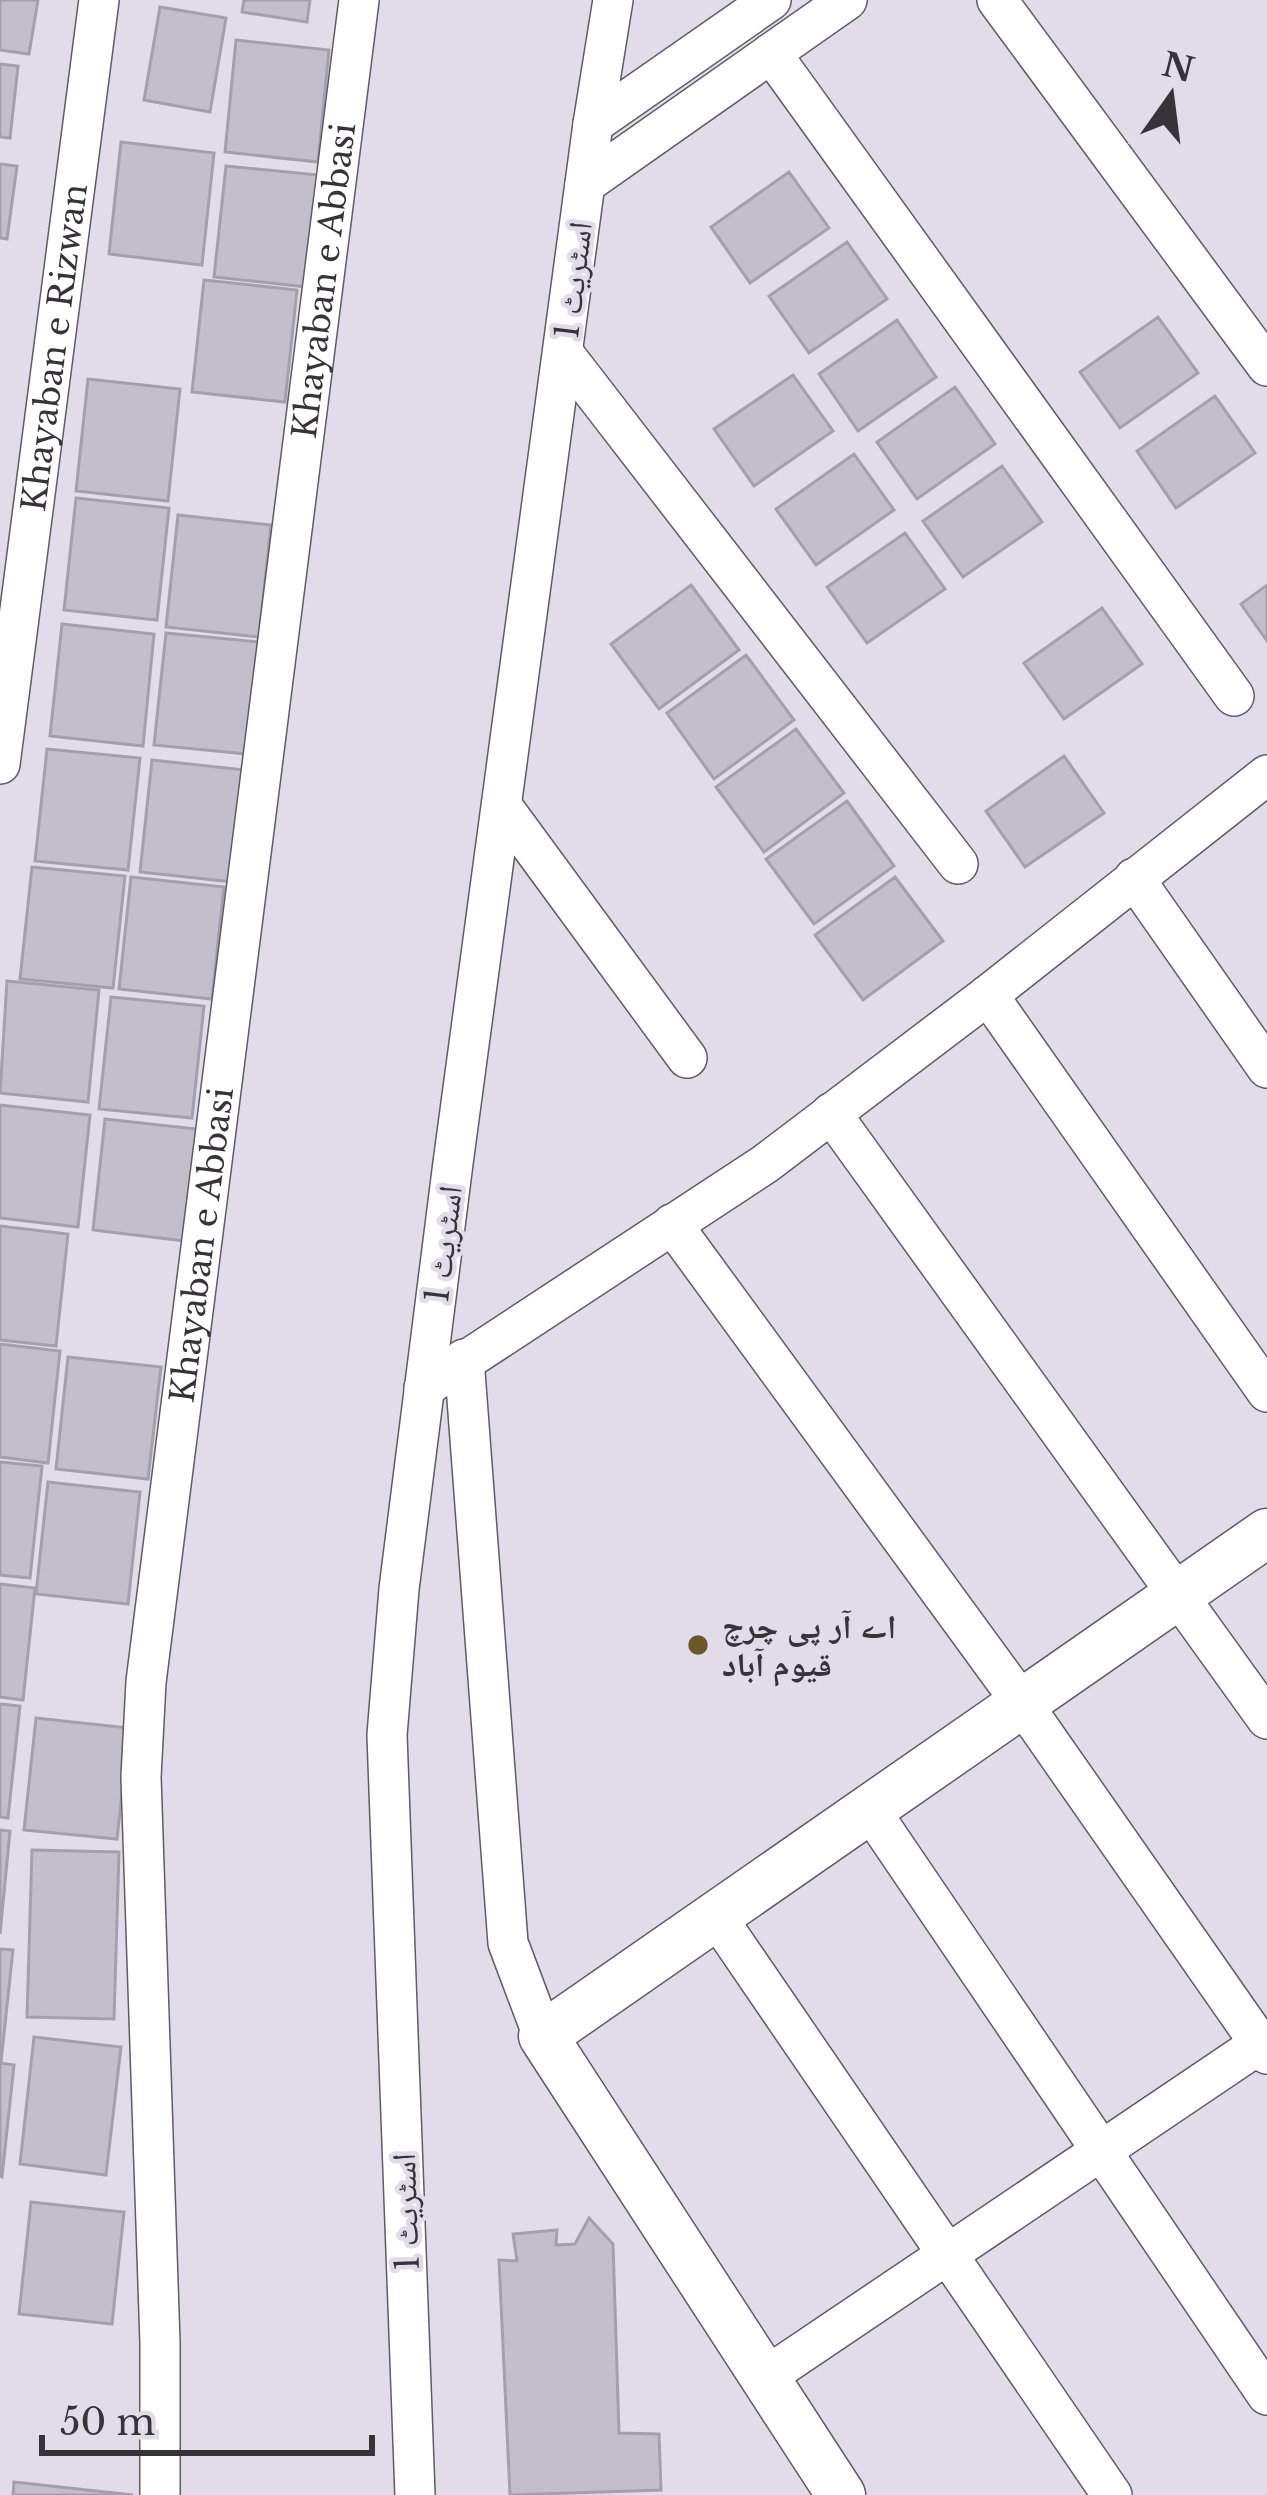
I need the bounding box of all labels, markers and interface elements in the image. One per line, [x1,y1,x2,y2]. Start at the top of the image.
north arrow [1111,36,1231,156]
text: N [1158,44,1198,91]
street label: Khayaban e Abbasi [284,121,364,441]
street label: Khayaban e Rizwan [13,181,96,514]
street label: اسٹریٹ 1 [546,219,601,341]
street label: Khayaban e Abbasi [162,1085,242,1405]
street label: اسٹریٹ 1 [416,1183,471,1305]
place label: اے آر پی چرچ قیوم آباد [722,1606,896,1687]
marker: اے آر پی چرچ قیوم آباد [685,1632,711,1658]
street label: اسٹریٹ 1 [383,2153,428,2271]
scale bar [42,2381,372,2455]
text: 50 m [60,2400,155,2445]

